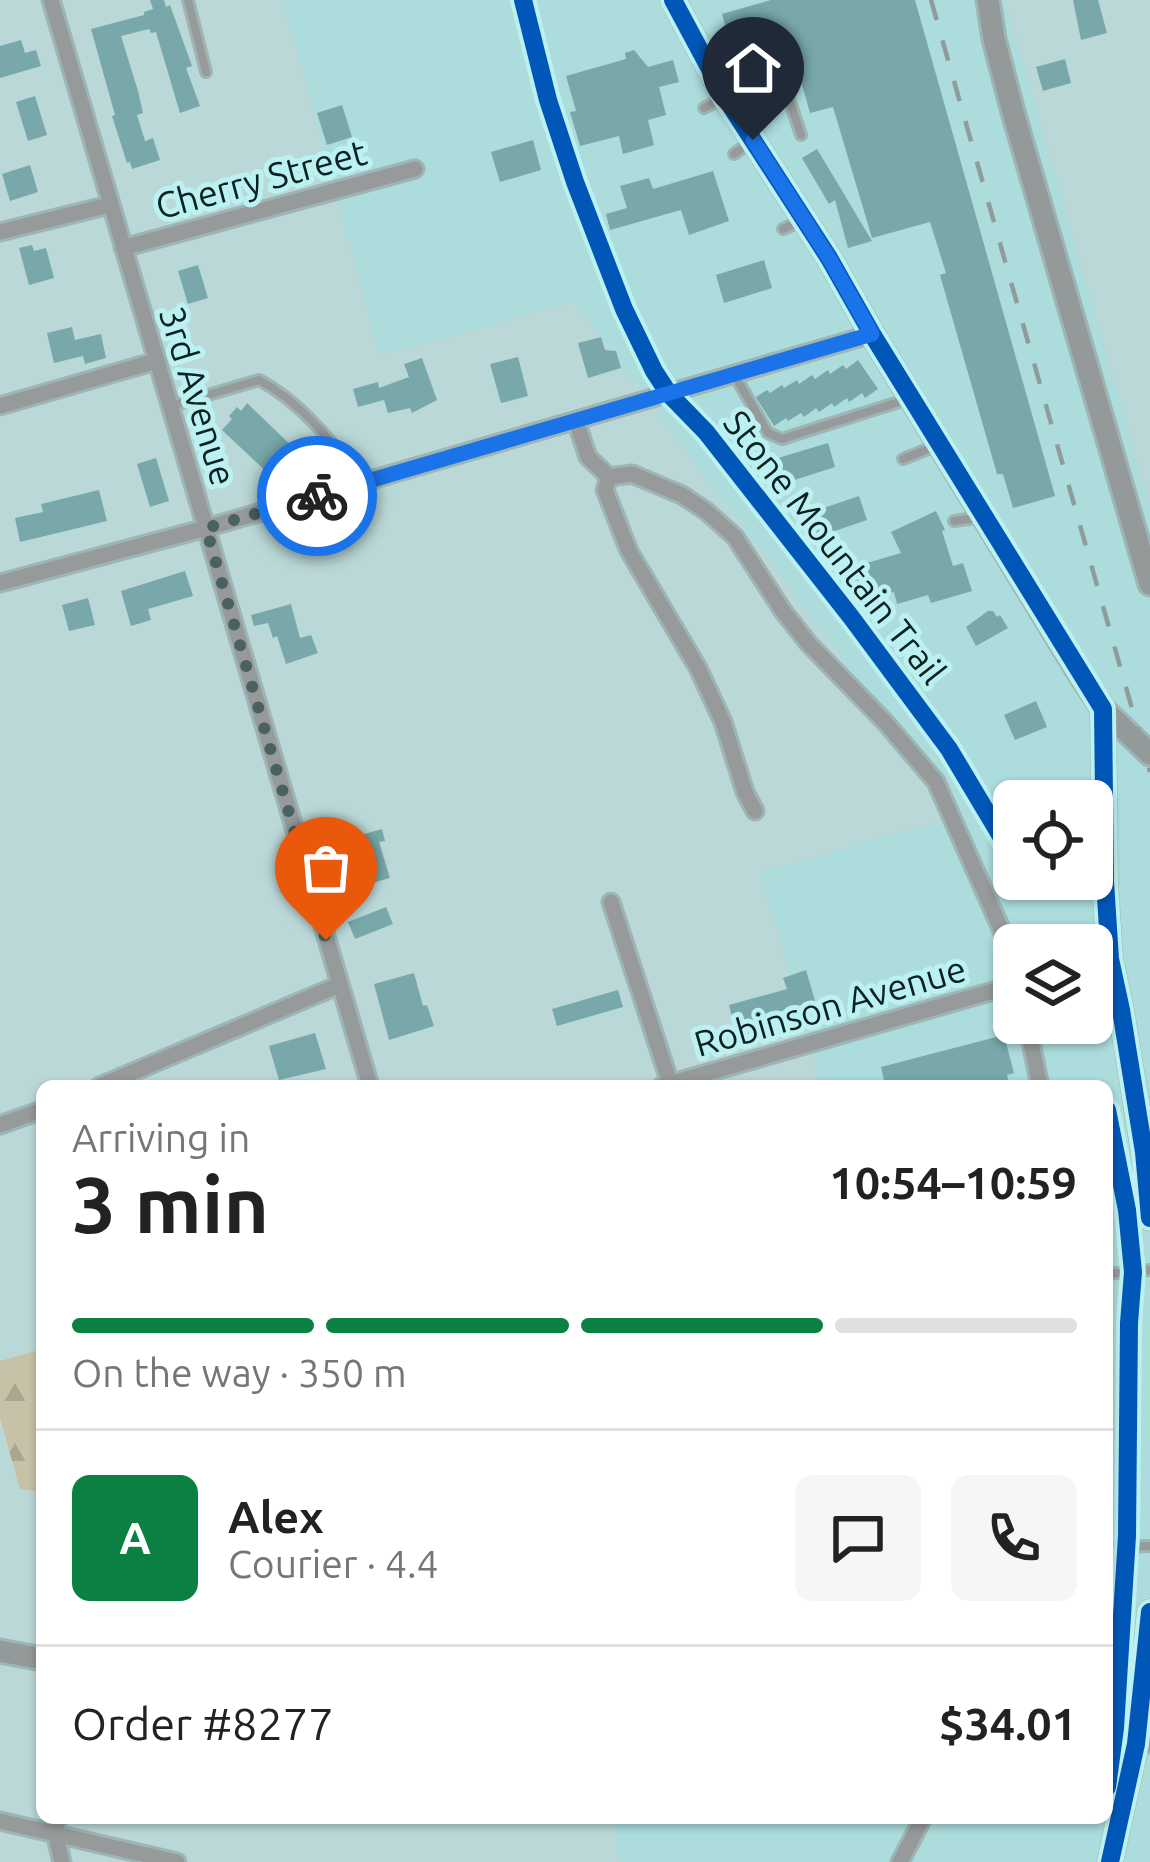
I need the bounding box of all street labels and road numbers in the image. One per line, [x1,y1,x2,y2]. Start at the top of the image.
street label: Cherry Street [151,131,371,226]
street label: 3rd Avenue [152,302,245,490]
street label: Stone Mountain Trail [716,402,955,691]
street label: Robinson Avenue [689,947,970,1064]

